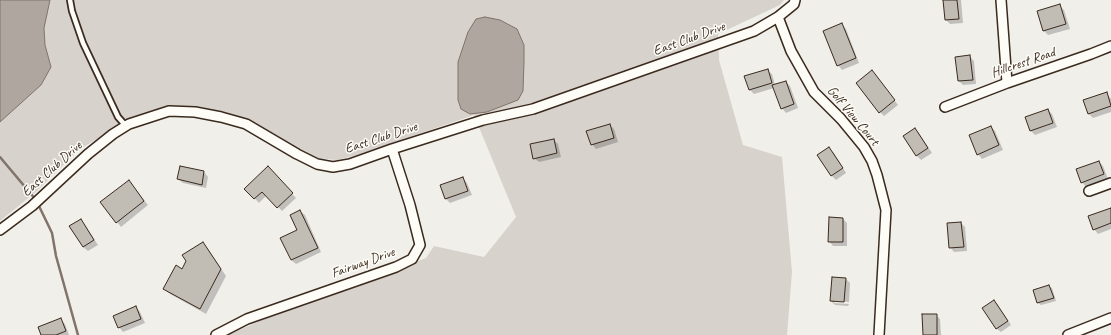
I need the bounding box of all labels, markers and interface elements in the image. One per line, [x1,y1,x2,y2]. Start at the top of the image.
street label: East Club Drive [651,18,727,60]
street label: Hillcrest Road [989,44,1057,82]
street label: Golf View Court [823,83,883,149]
street label: East Club Drive [343,118,419,158]
street label: East Club Drive [18,138,86,200]
street label: Fairway Drive [329,244,397,282]

